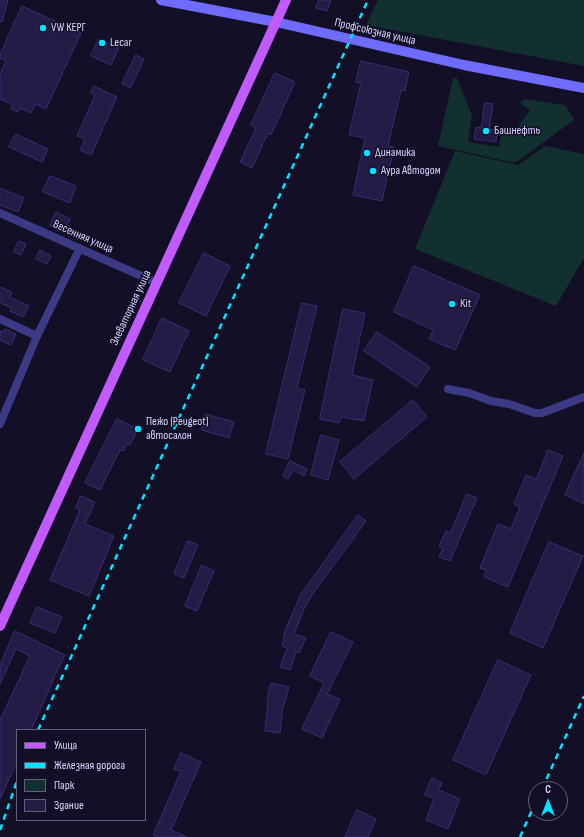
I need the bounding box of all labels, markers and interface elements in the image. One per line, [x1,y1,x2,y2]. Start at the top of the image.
street label: Профсоюзная улица [333,16,417,48]
place label: VW КЕРГ [51,21,86,35]
marker: VW КЕРГ [38,23,48,33]
place label: Lecar [110,36,132,50]
marker: Lecar [97,38,107,48]
place label: Башнефть [494,124,540,138]
marker: Башнефть [481,126,491,136]
place label: Динамика [375,146,415,160]
marker: Динамика [362,148,372,158]
place label: Аура Автодом [381,164,441,178]
marker: Аура Автодом [368,166,378,176]
street label: Весенняя улица [51,217,115,257]
street label: Элеваторная улица [107,268,155,348]
place label: Kit [460,297,471,311]
marker: Kit [447,299,457,309]
place label: Пежо (Peugeot) автосалон [146,415,209,443]
marker: Пежо (Peugeot) автосалон [133,424,143,434]
legend [16,729,146,821]
text: Улица [54,738,77,753]
text: Железная дорога [54,758,125,773]
text: Парк [54,778,74,793]
north arrow [528,781,568,821]
text: С [545,783,551,796]
text: Здание [54,798,84,813]

